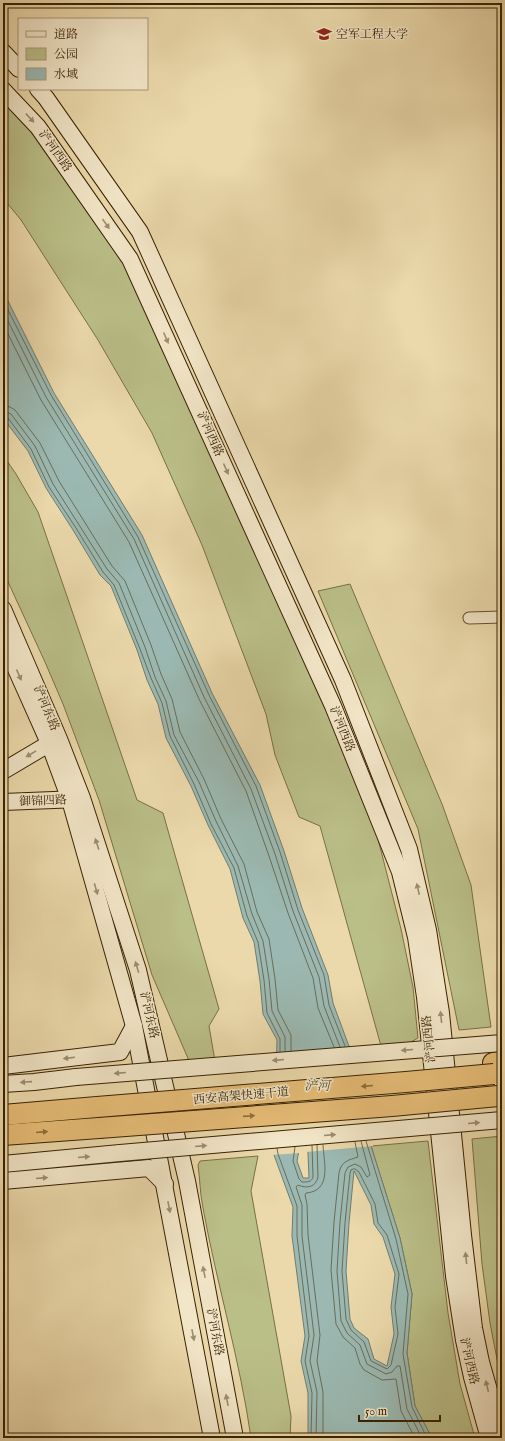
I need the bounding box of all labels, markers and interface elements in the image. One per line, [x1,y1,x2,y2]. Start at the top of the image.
legend [18,18,148,90]
school or university icon: 空军工程大学 [315,25,333,43]
text: 道路 [54,27,78,42]
place label: 空军工程大学 [336,27,408,42]
text: 公园 [54,47,78,62]
text: 水域 [54,67,78,82]
one-way arrow [25,113,34,123]
street label: 浐河西路 [35,127,75,175]
one-way arrow [102,218,110,229]
one-way arrow [163,332,169,344]
street label: 浐河西路 [193,409,227,459]
one-way arrow [223,464,229,476]
one-way arrow [16,670,22,682]
street label: 浐河东路 [30,683,62,733]
street label: 浐河西路 [326,704,358,754]
one-way arrow [25,751,37,758]
street label: 御锦四路 [19,793,67,809]
one-way arrow [94,837,100,849]
one-way arrow [415,883,421,895]
one-way arrow [93,884,99,896]
one-way arrow [134,961,140,973]
street label: 浐河东路 [136,990,162,1040]
one-way arrow [438,1011,445,1023]
street label: 浐河西路 [419,1014,439,1064]
one-way arrow [401,1047,413,1054]
one-way arrow [63,1055,75,1061]
one-way arrow [272,1057,284,1064]
one-way arrow [114,1070,126,1076]
water label: 浐河 [304,1078,332,1095]
one-way arrow [20,1079,32,1086]
one-way arrow [361,1082,373,1089]
street label: 西安高架快速干道 [193,1084,289,1108]
one-way arrow [243,1113,255,1120]
one-way arrow [468,1119,480,1126]
one-way arrow [36,1129,48,1136]
one-way arrow [324,1132,336,1139]
one-way arrow [195,1143,207,1150]
one-way arrow [78,1153,90,1160]
one-way arrow [36,1174,48,1181]
one-way arrow [167,1201,173,1213]
one-way arrow [462,1252,469,1264]
one-way arrow [200,1266,206,1278]
street label: 浐河东路 [203,1307,227,1357]
one-way arrow [190,1328,196,1341]
street label: 浐河西路 [456,1336,482,1386]
one-way arrow [484,1379,490,1392]
one-way arrow [224,1394,230,1406]
scale bar [359,1397,440,1423]
text: 50 m [365,1404,387,1419]

